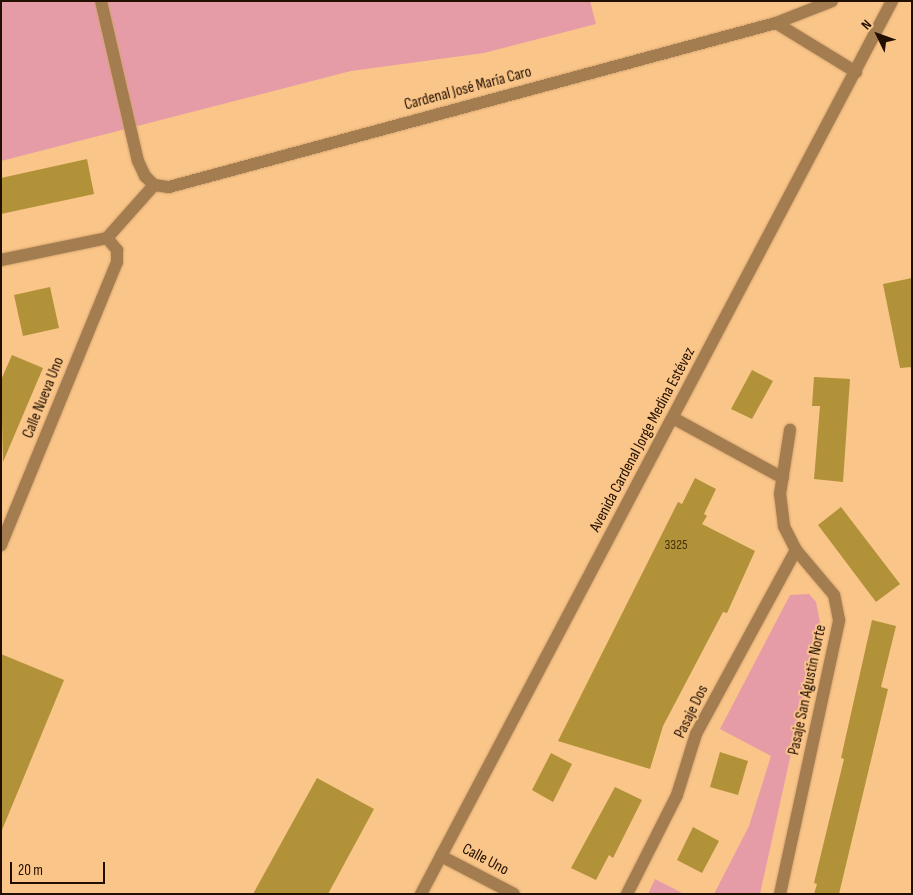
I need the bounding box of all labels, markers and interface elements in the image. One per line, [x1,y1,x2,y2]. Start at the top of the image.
north arrow [853,10,903,60]
text: N [858,16,875,33]
street label: Cardenal José María Caro [402,63,534,115]
street label: Avenida Cardenal Jorge Medina Estévez [586,344,700,536]
street label: Calle Nueva Uno [19,355,69,441]
house number: 3325 [664,537,688,553]
street label: Pasaje San Agustín Norte [785,623,831,757]
street label: Pasaje Dos [671,682,713,742]
street label: Calle Uno [458,840,512,880]
scale bar [12,852,108,884]
text: 20 m [18,861,43,880]

